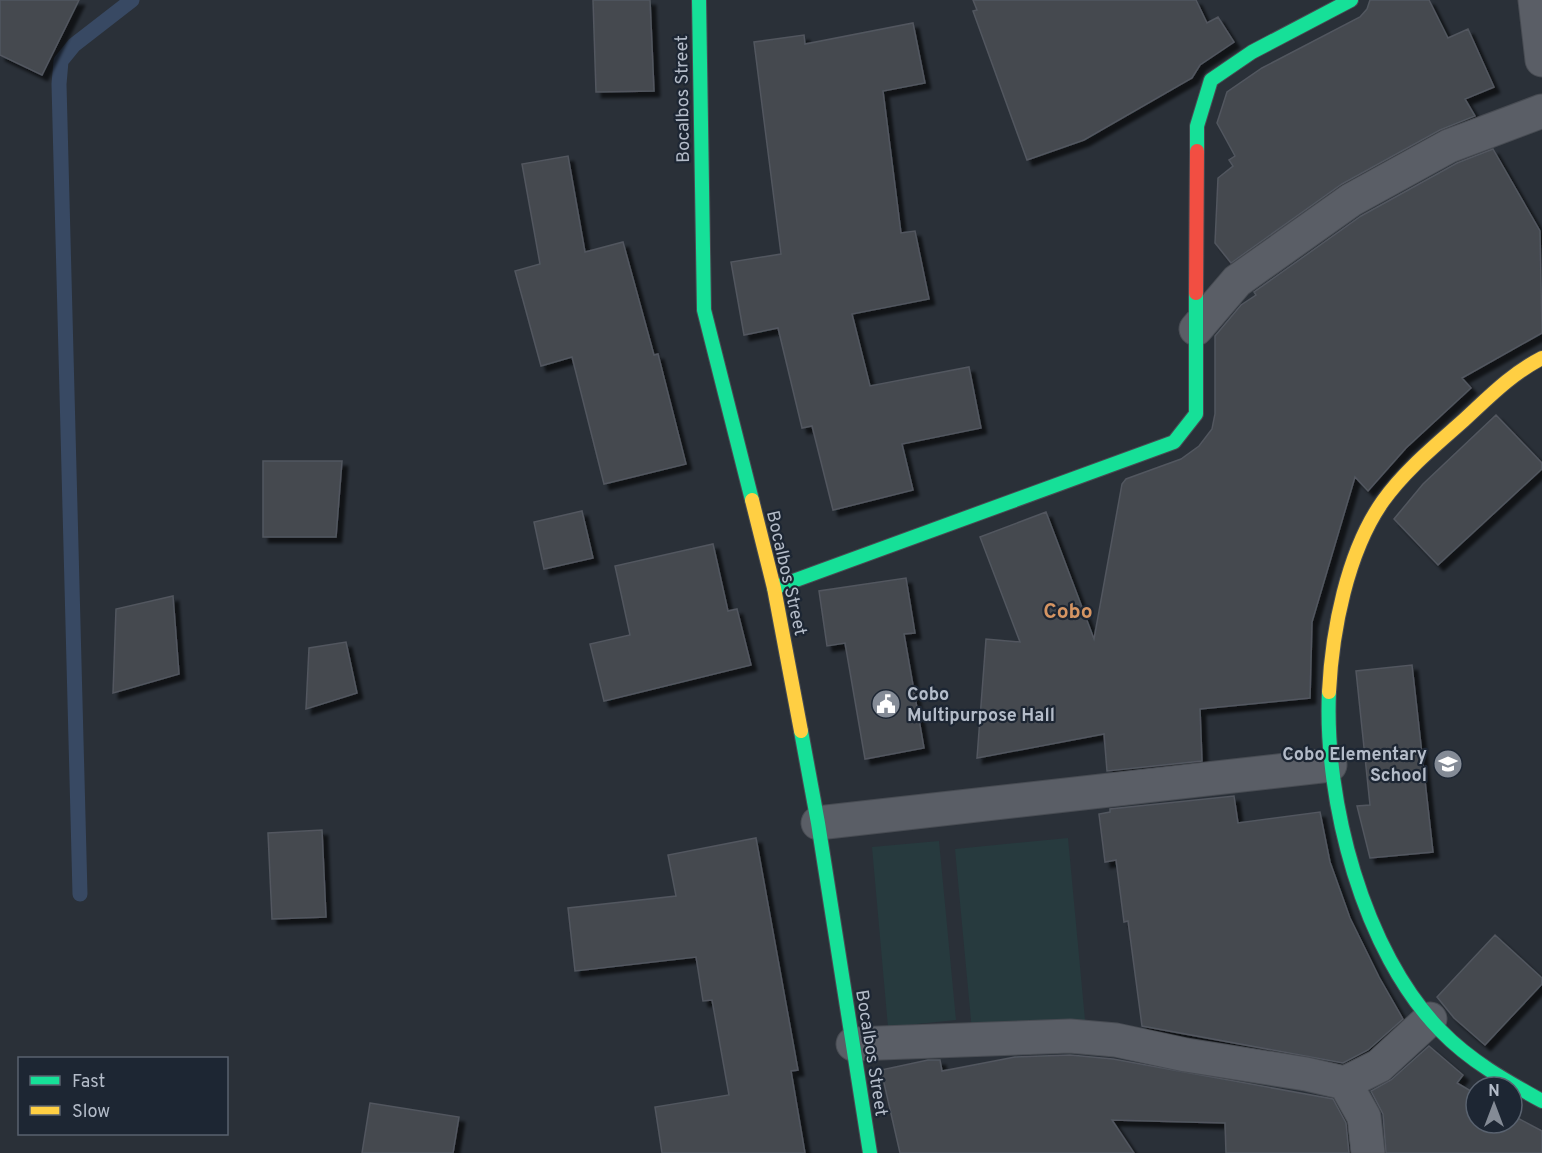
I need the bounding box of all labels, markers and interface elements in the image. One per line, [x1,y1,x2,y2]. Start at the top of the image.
street label: Bocalbos Street [671,35,696,163]
street label: Bocalbos Street [760,508,811,638]
district label: Cobo [1043,599,1093,626]
place label: Cobo Multipurpose Hall [907,684,1055,728]
public building icon: Cobo Multipurpose Hall [870,688,902,720]
place label: Cobo Elementary School [1282,744,1427,788]
school or university icon: Cobo Elementary School [1432,748,1464,780]
street label: Bocalbos Street [849,988,892,1118]
legend [18,1057,228,1135]
text: Fast [72,1071,105,1094]
north arrow [1464,1075,1524,1135]
text: N [1488,1082,1500,1102]
text: Slow [72,1101,110,1124]

